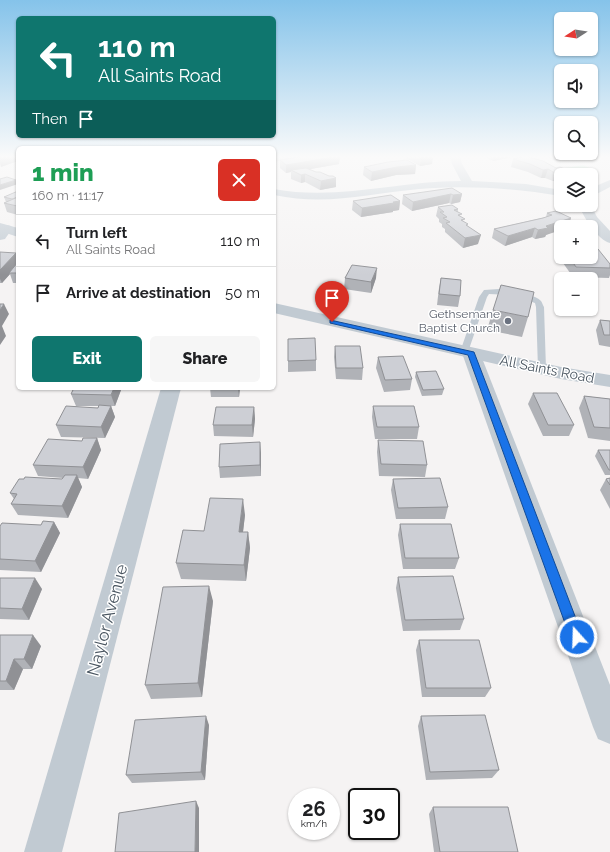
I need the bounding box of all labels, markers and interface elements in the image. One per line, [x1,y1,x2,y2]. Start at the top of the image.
north arrow [554,12,598,56]
map controls [554,12,598,316]
text: 110 m [98,31,176,64]
icon: left [32,32,84,84]
button: sound [554,64,598,108]
text: All Saints Road [98,65,222,86]
icon: arrive [75,108,97,130]
text: Then [32,110,67,128]
button: search [554,116,598,160]
text: 1 min [32,158,94,187]
button: close [218,159,260,201]
button: layers [554,168,598,212]
text: 160 m · 11:17 [32,188,104,203]
button: + [554,220,598,264]
text: Turn left [66,224,127,242]
icon: left [32,230,54,252]
text: 110 m [220,232,260,250]
text: All Saints Road [66,242,155,257]
button: − [554,272,598,316]
pin [315,281,349,322]
icon: arrive [32,282,54,304]
text: Arrive at destination [66,284,211,302]
text: 50 m [225,284,260,302]
icon: arrive [321,287,343,309]
place label: Gethsemane Baptist Church [419,307,500,335]
marker: Gethsemane Baptist Church [503,316,513,326]
button: Exit [32,336,142,382]
button: Share [150,336,260,382]
street label: All Saints Road [498,352,596,386]
street label: Naylor Avenue [82,562,132,678]
position arrow [556,616,598,658]
speed limit sign: 30 [348,788,400,840]
text: 26 [302,797,326,821]
text: km/h [301,818,327,829]

